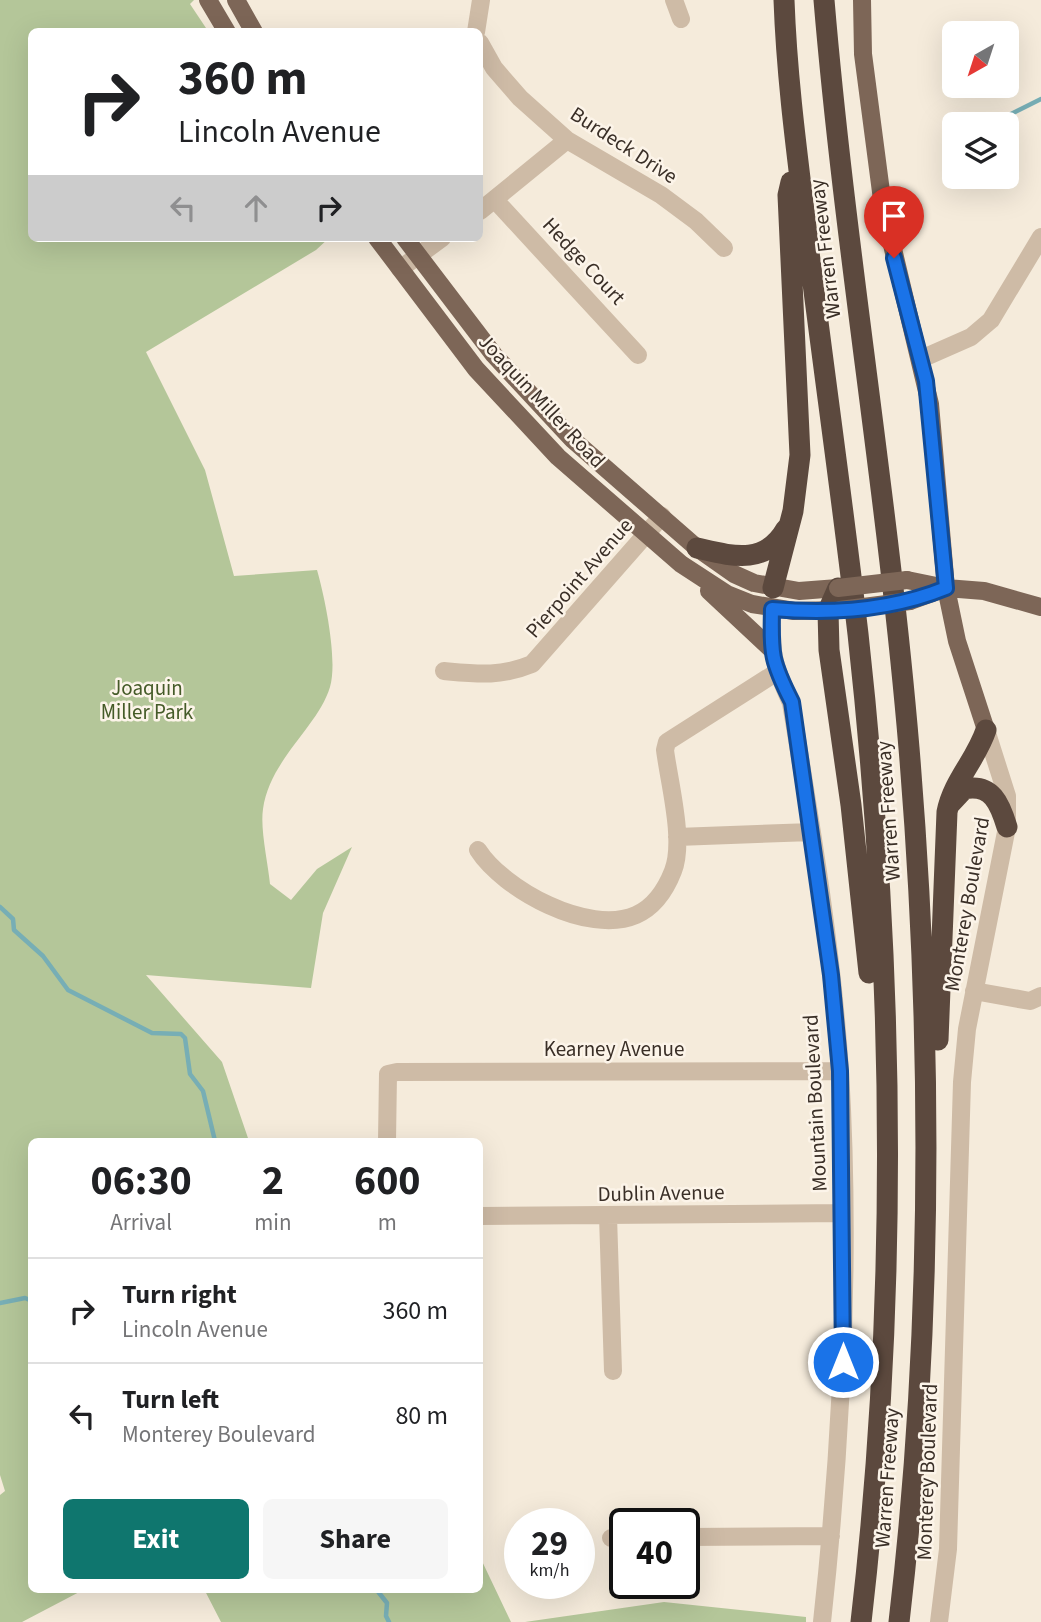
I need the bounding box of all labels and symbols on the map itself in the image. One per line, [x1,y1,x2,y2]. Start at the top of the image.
north arrow [942,21,1018,98]
street label: Burdeck Drive [564,99,684,191]
street label: Warren Freeway [802,177,848,321]
pin [864,186,924,258]
street label: Hedge Court [536,211,632,311]
street label: Joaquin Miller Road [472,327,612,475]
street label: Pierpoint Avenue [518,511,640,645]
park label: Joaquin Miller Park [101,673,194,727]
street label: Warren Freeway [868,740,908,882]
street label: Monterey Boulevard [937,814,997,994]
street label: Mountain Boulevard [795,1014,835,1192]
street label: Kearney Avenue [544,1034,684,1064]
street label: Dublin Avenue [597,1177,725,1209]
position arrow [806,1325,880,1399]
street label: Monterey Boulevard [909,1383,945,1561]
street label: Warren Freeway [867,1407,907,1549]
speed limit sign: 40 [609,1508,700,1599]

